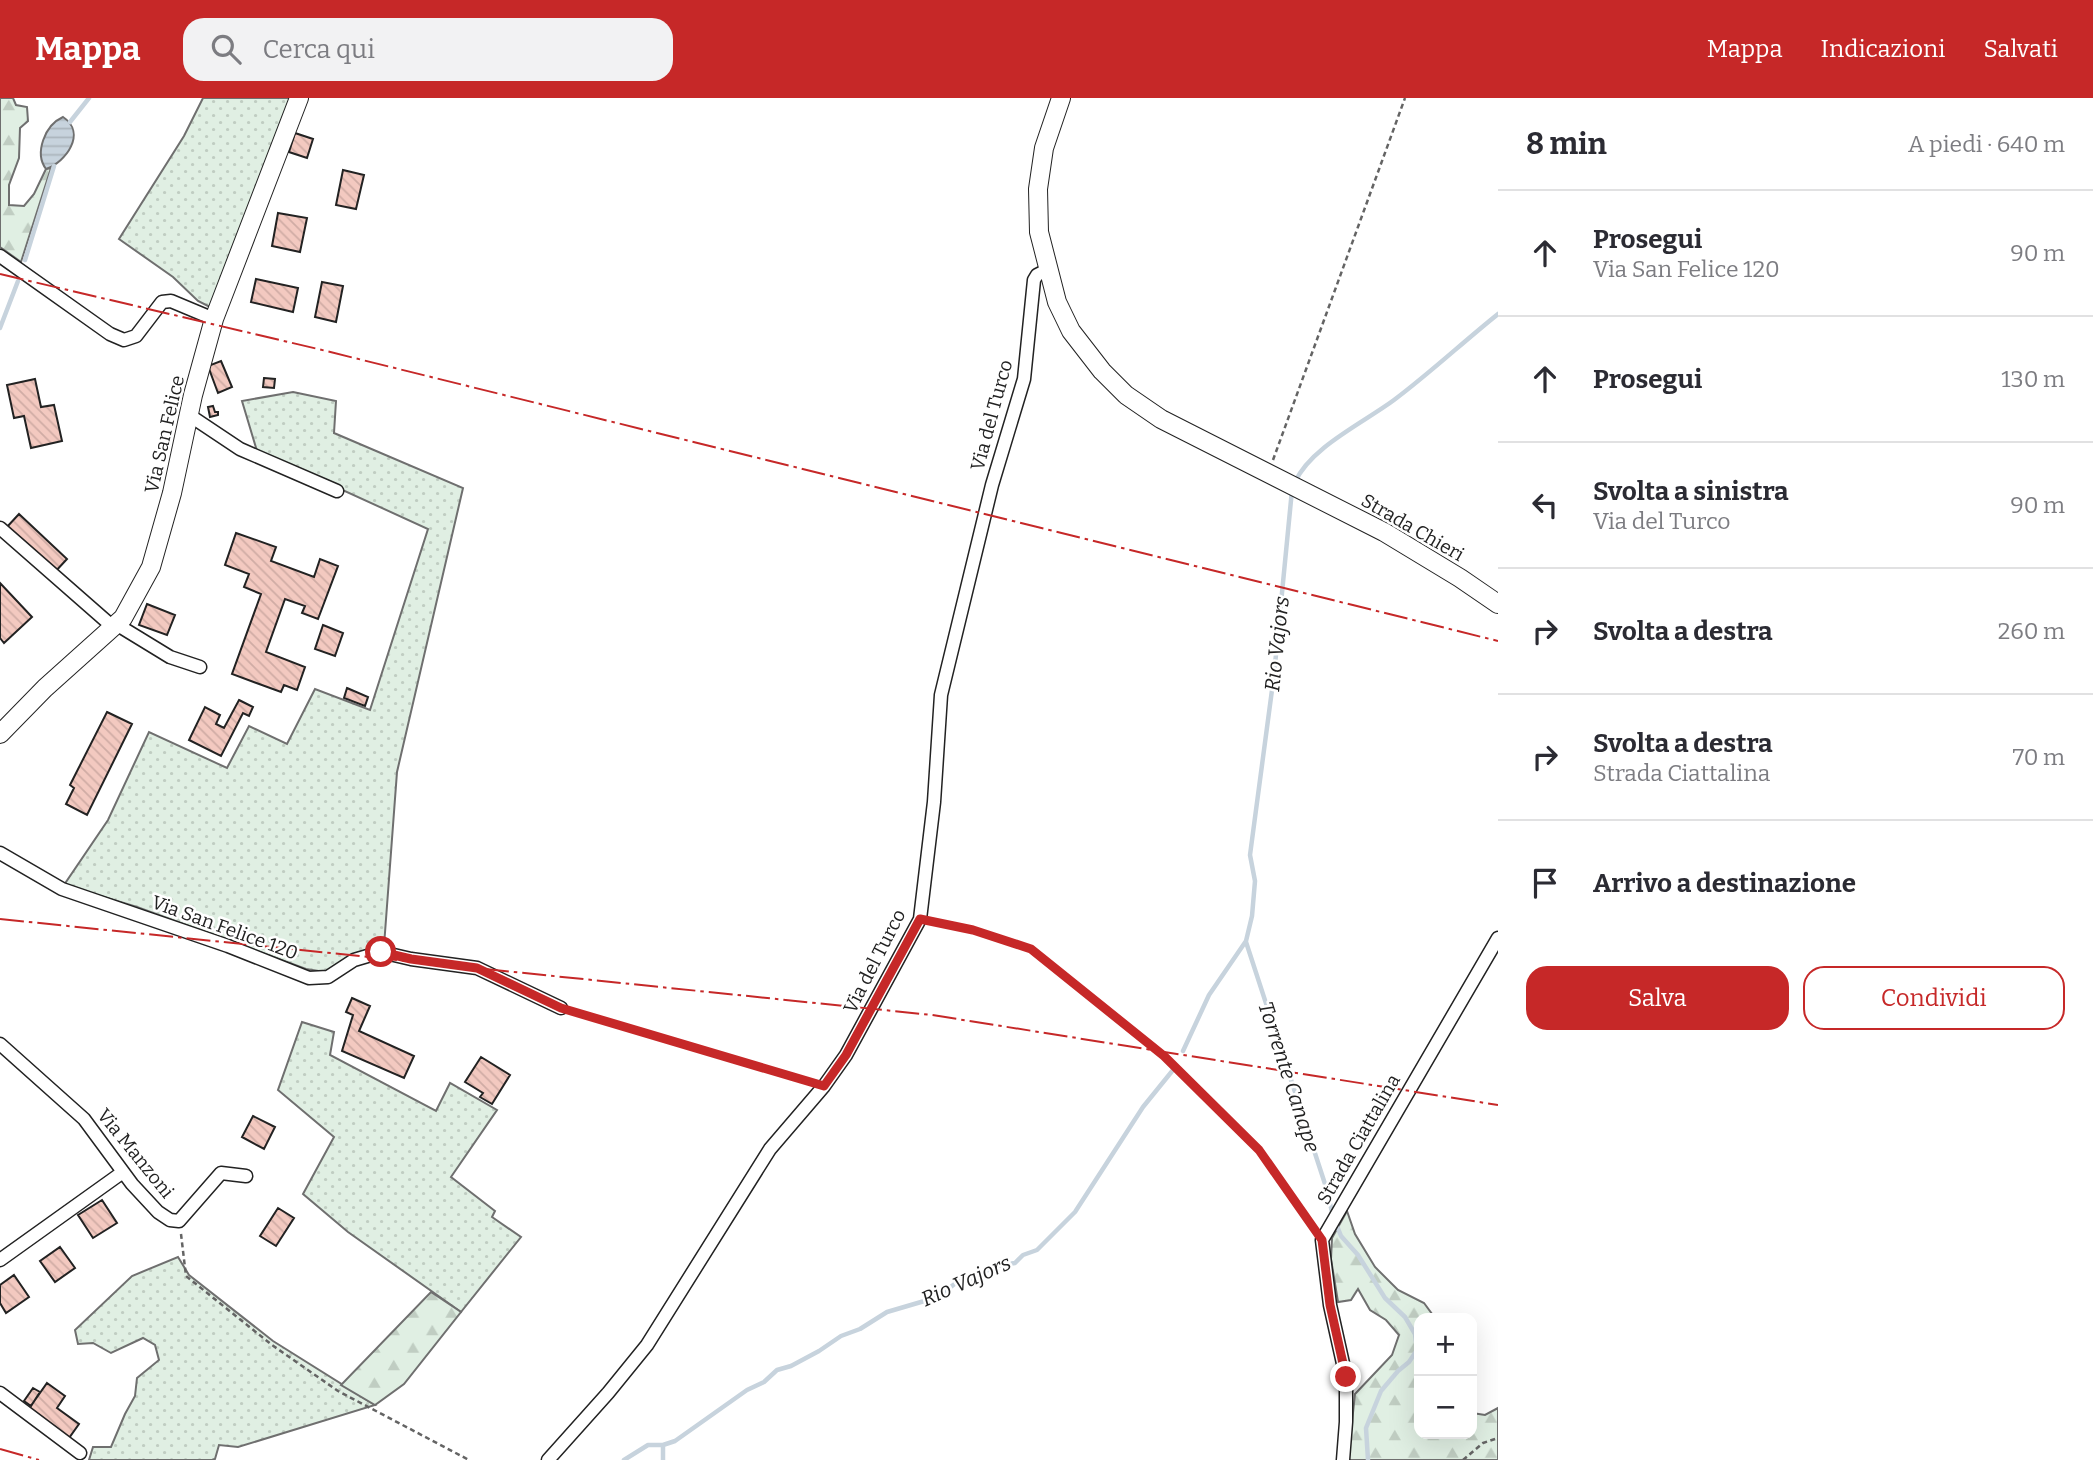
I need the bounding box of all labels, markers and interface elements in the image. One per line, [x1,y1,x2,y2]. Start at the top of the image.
search box [183,18,673,81]
text: Mappa [35,29,141,69]
icon: search [207,30,245,68]
text: Cerca qui [263,34,375,65]
text: Mappa [1707,35,1783,63]
text: Indicazioni [1821,35,1945,63]
text: Salvati [1983,35,2058,63]
text: 8 min [1526,126,1607,162]
text: A piedi · 640 m [1908,130,2065,158]
text: Prosegui [1593,224,1702,255]
icon: ahead [1526,234,1564,272]
text: 90 m [2010,239,2065,267]
text: Via San Felice 120 [1593,255,1780,283]
street label: Via del Turco [966,357,1017,473]
icon: ahead [1526,360,1564,398]
text: Prosegui [1593,364,1702,395]
text: 130 m [2001,365,2065,393]
street label: Via San Felice [140,373,189,495]
text: Svolta a sinistra [1593,476,1789,507]
icon: left [1526,486,1564,524]
street label: Strada Chieri [1357,489,1469,566]
text: 90 m [2010,491,2065,519]
text: Via del Turco [1593,507,1731,535]
water label: Rio Vajors [1259,595,1295,693]
icon: right [1526,612,1564,650]
text: Svolta a destra [1593,616,1772,647]
text: 260 m [1998,617,2065,645]
text: Svolta a destra [1593,728,1772,759]
icon: right [1526,738,1564,776]
text: 70 m [2013,743,2065,771]
text: Strada Ciattalina [1593,759,1770,787]
icon: arrive [1526,864,1564,902]
text: Arrivo a destinazione [1593,868,1856,899]
street label: Via San Felice 120 [148,890,301,965]
street label: Via del Turco [838,905,911,1017]
route start [365,936,396,967]
button: Salva [1526,966,1789,1030]
button: Condividi [1803,966,2065,1030]
water label: Torrente Canape [1252,998,1326,1156]
street label: Strada Ciattalina [1312,1070,1405,1208]
street label: Via Manzoni [92,1104,179,1203]
water label: Rio Vajors [917,1250,1015,1312]
map controls [1414,1313,1477,1439]
button: + [1414,1313,1477,1376]
route end [1330,1361,1361,1392]
button: − [1414,1376,1477,1439]

